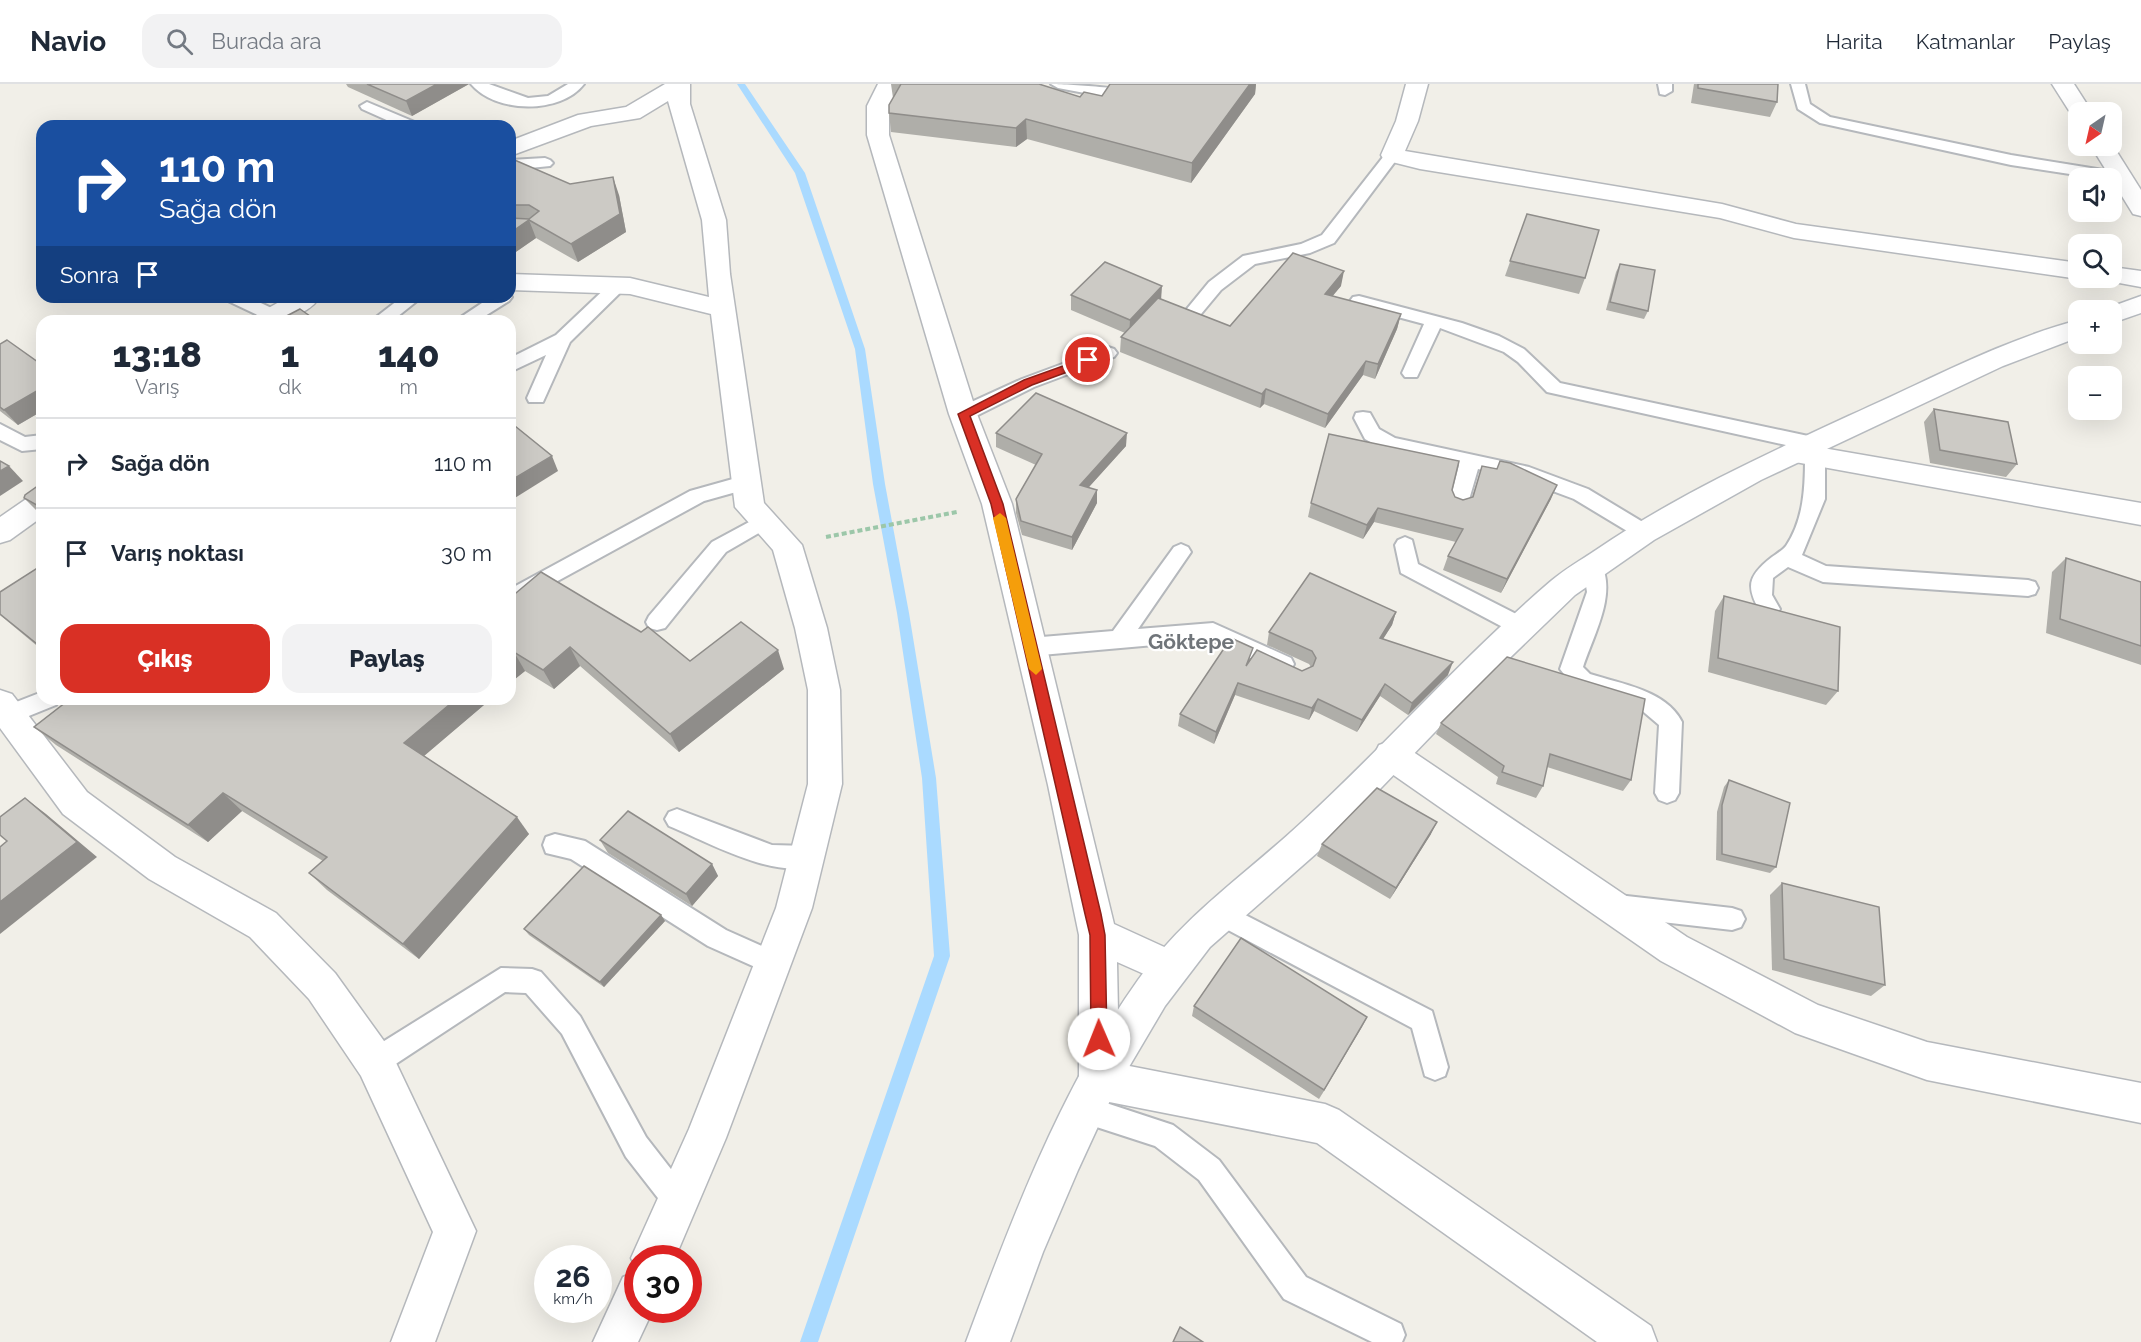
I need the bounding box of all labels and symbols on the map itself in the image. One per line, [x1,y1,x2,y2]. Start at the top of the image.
north arrow [2068,102,2122,156]
pin [1062,334,1113,385]
district label: Göktepe [1148,629,1234,654]
position arrow [1067,1007,1131,1071]
speed limit sign: 30 [624,1245,702,1323]

